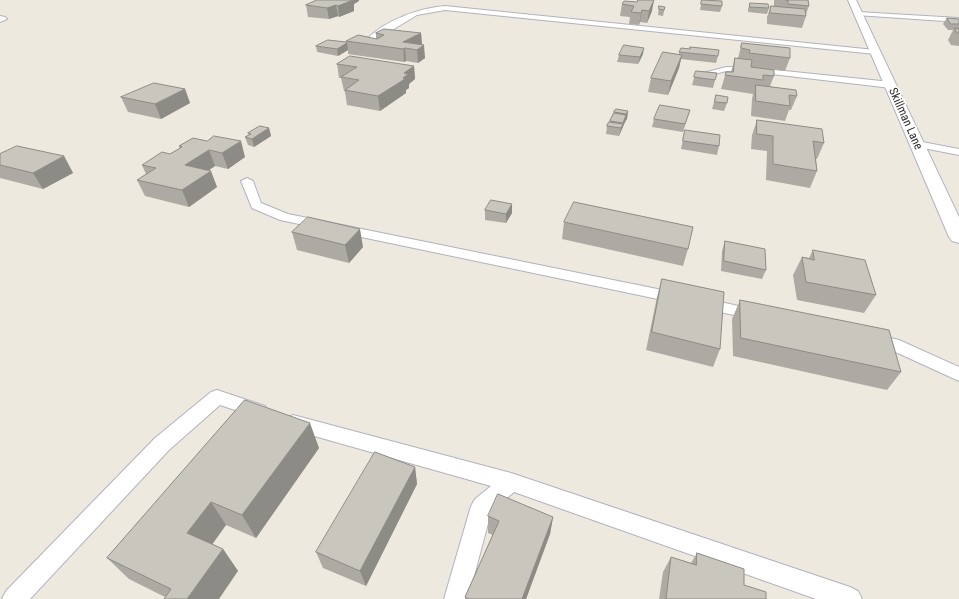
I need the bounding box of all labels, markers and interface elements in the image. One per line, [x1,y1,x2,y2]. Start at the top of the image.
street label: Skillman Lane [885,86,925,152]

